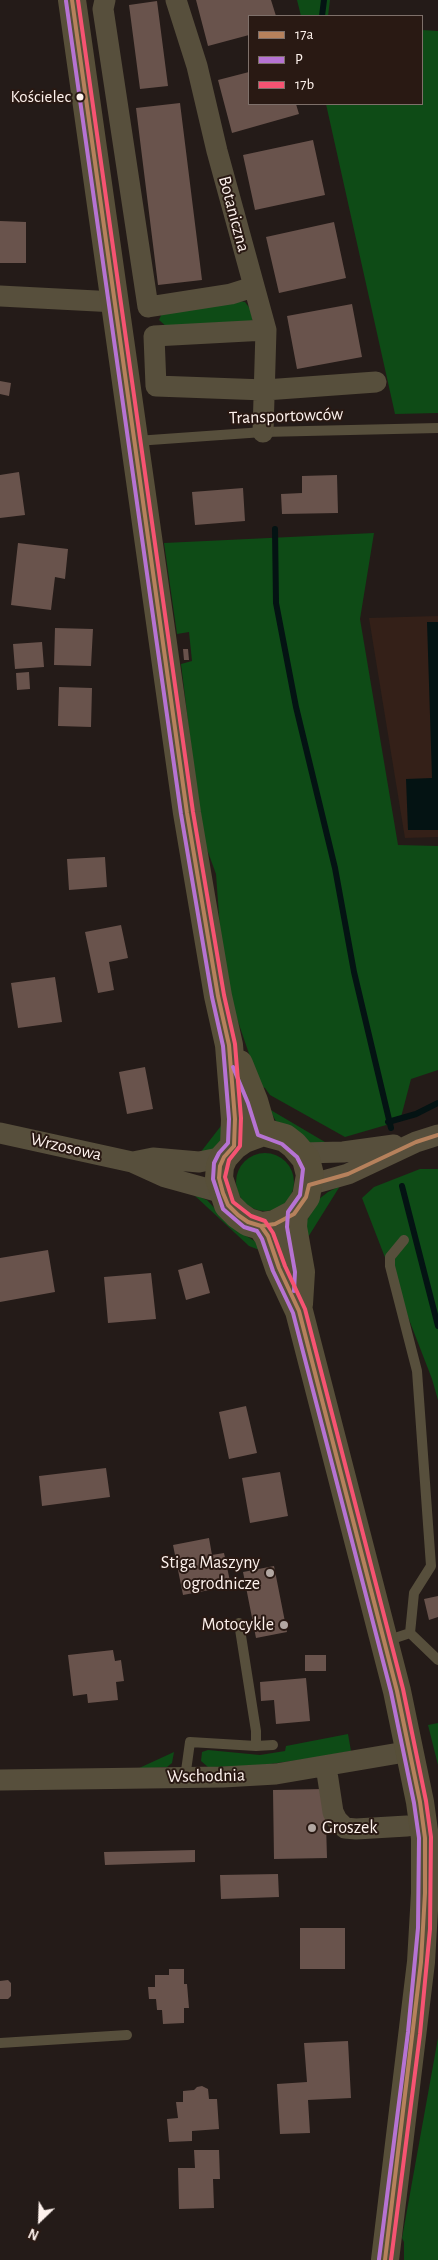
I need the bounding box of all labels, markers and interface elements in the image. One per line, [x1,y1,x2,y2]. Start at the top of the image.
legend [248,15,423,105]
text: 17a [295,27,313,42]
text: P [295,52,303,67]
text: 17b [295,77,314,92]
place label: Kościelec [10,87,71,107]
marker: Kościelec [75,92,85,102]
street label: Botaniczna [214,174,254,254]
street label: Transportowców [228,403,344,429]
street label: Wrzosowa [28,1128,104,1166]
place label: Stiga Maszyny ogrodnicze [161,1552,260,1595]
marker: Stiga Maszyny ogrodnicze [264,1567,276,1579]
place label: Motocykle [201,1614,274,1636]
marker: Motocykle [278,1619,290,1631]
street label: Wschodnia [167,1765,245,1787]
place label: Groszek [322,1817,377,1839]
marker: Groszek [306,1822,318,1834]
north arrow [15,2195,65,2245]
text: N [27,2225,41,2242]

